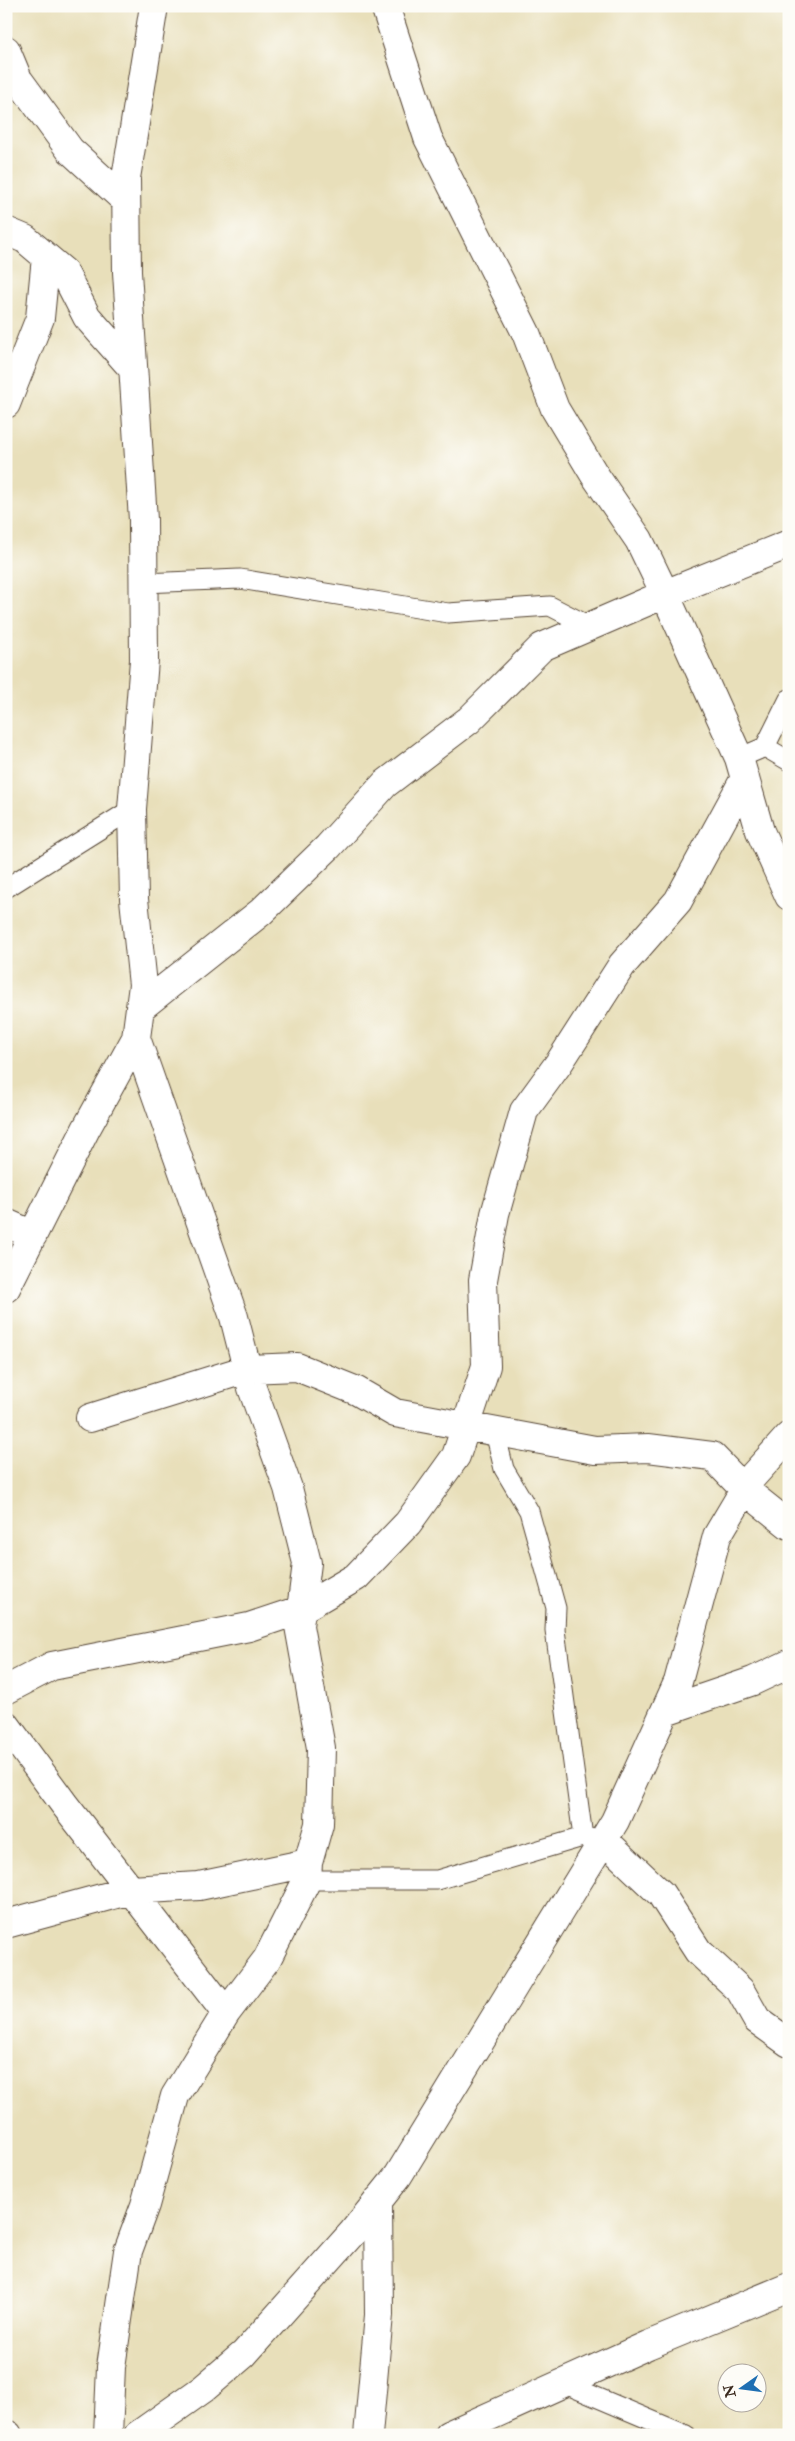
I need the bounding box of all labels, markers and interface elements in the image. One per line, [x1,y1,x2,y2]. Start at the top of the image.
north arrow [718,2364,768,2414]
text: N [720,2382,740,2400]

